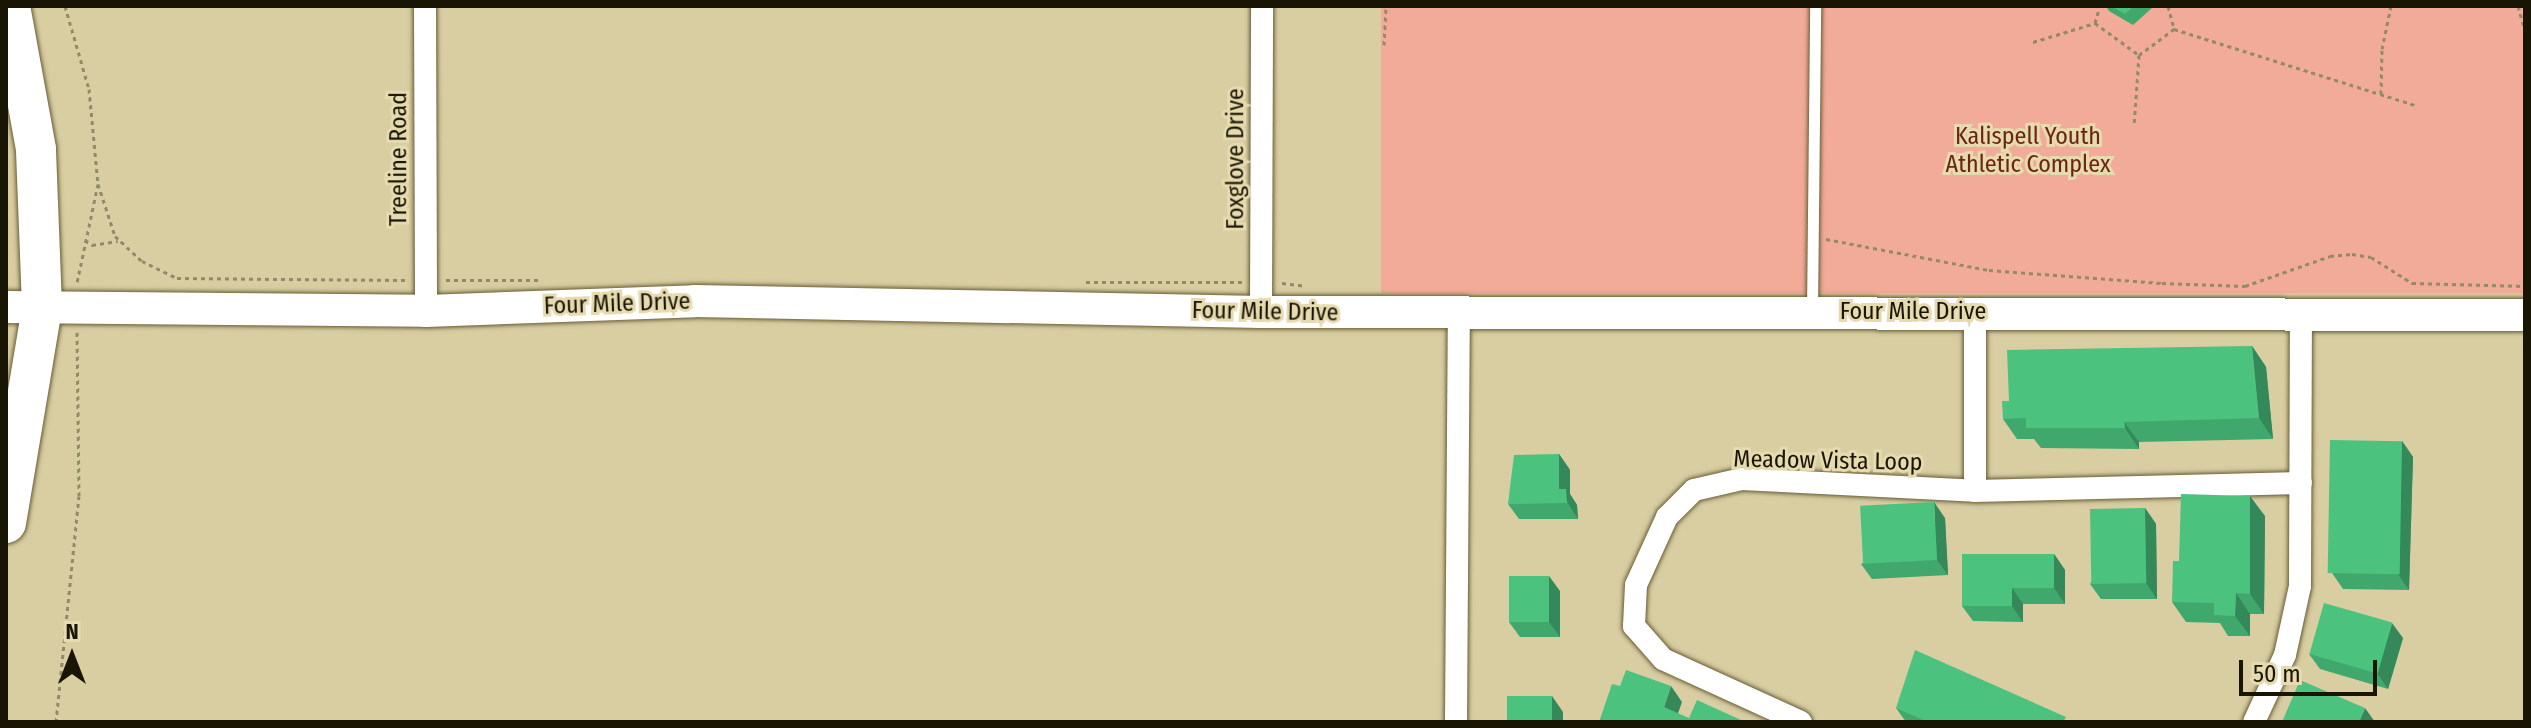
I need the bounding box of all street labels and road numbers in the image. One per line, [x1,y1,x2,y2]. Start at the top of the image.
street label: Foxglove Drive [1222,88,1250,230]
street label: Treeline Road [385,92,413,226]
street label: Four Mile Drive [543,287,691,321]
street label: Four Mile Drive [1192,296,1338,328]
street label: Four Mile Drive [1840,298,1986,326]
street label: Meadow Vista Loop [1733,445,1923,477]

